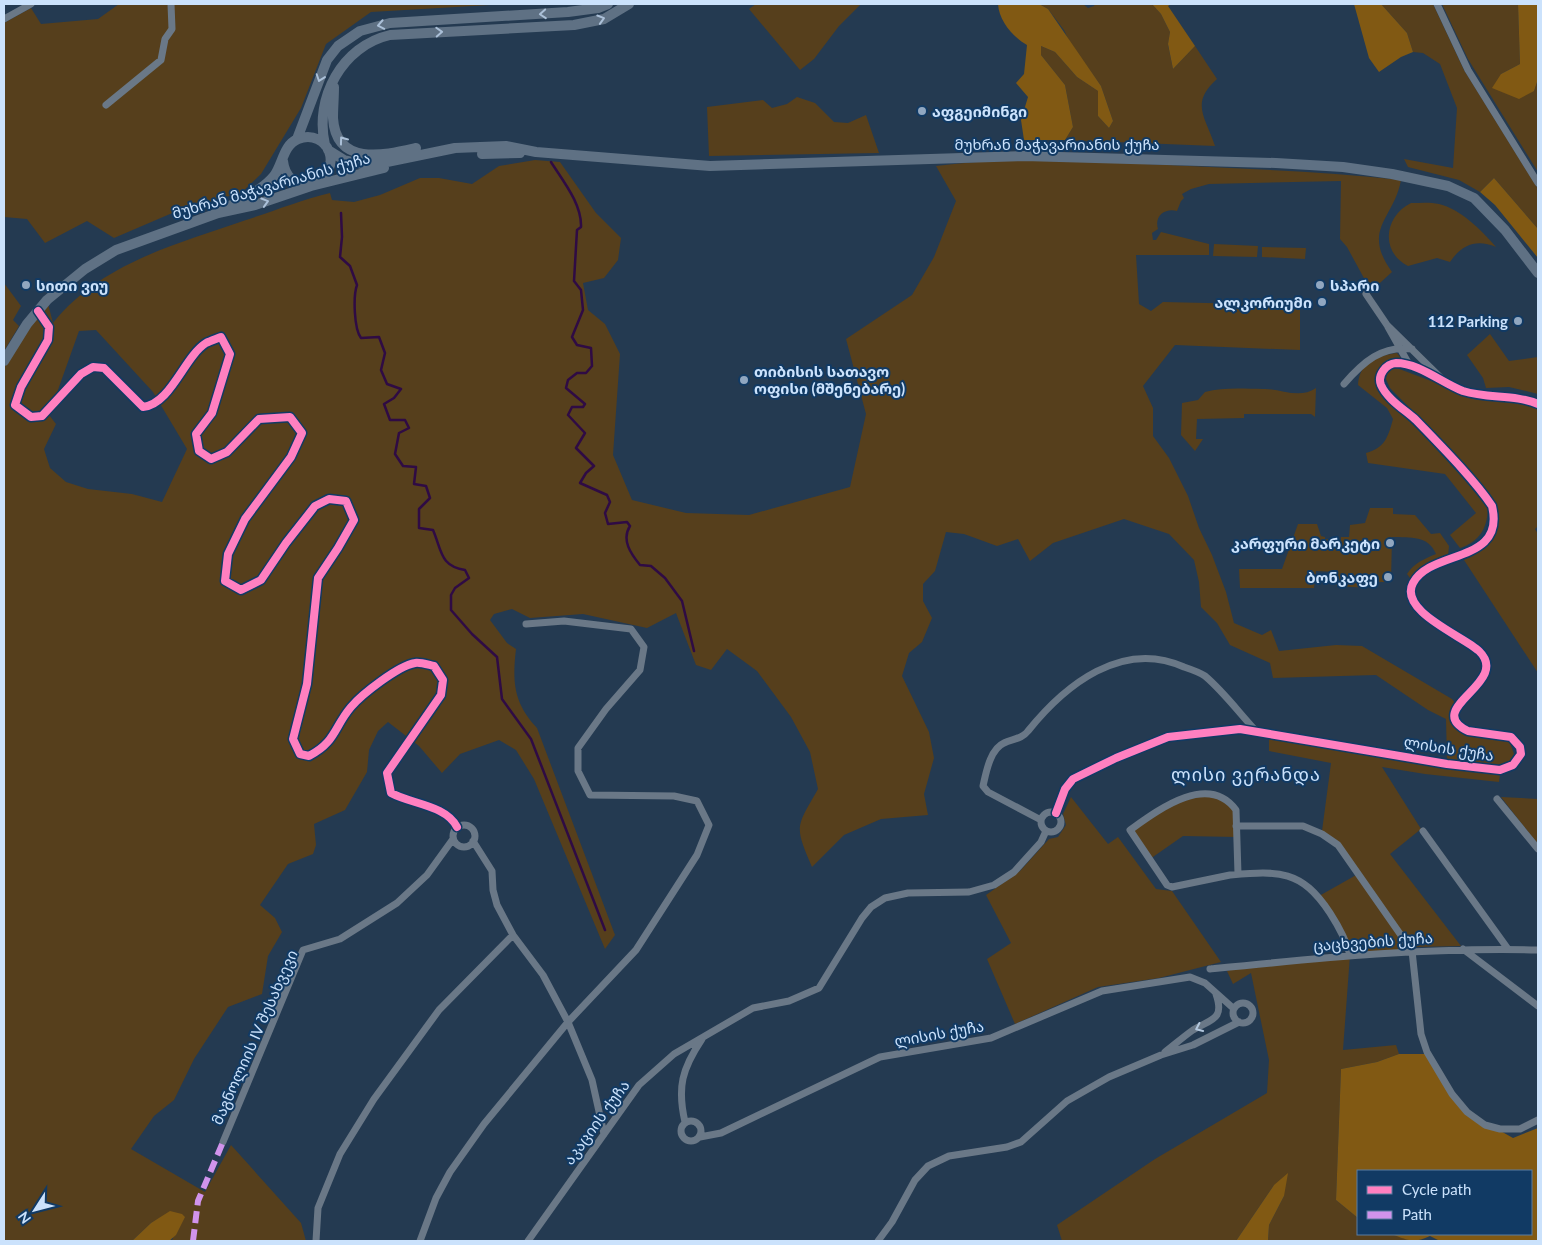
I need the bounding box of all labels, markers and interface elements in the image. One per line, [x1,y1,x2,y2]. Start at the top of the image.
one-way arrow [539,8,547,19]
one-way arrow [596,14,604,24]
one-way arrow [377,19,385,29]
one-way arrow [435,27,443,38]
one-way arrow [315,73,325,82]
place label: აფგეიმინგი [932,102,1027,121]
marker: აფგეიმინგი [916,105,928,117]
street label: მუხრან მაჭავარიანის ქუჩა [954,135,1160,154]
one-way arrow [339,137,348,146]
street label: მუხრან მაჭავარიანის ქუჩა [170,148,372,223]
one-way arrow [260,198,269,208]
place label: სითი ვიუ [36,276,108,295]
place label: სპარი [1330,276,1379,294]
marker: სითი ვიუ [20,279,32,291]
marker: სპარი [1314,279,1326,291]
place label: ალკორიუმი [1215,293,1312,312]
marker: ალკორიუმი [1316,296,1328,308]
place label: 112 Parking [1428,312,1508,330]
marker: 112 Parking [1512,315,1524,327]
place label: თიბისის სათავო ოფისი (მშენებარე) [754,362,905,398]
marker: თიბისის სათავო ოფისი (მშენებარე) [738,374,750,386]
place label: კარფური მარკეტი [1231,534,1380,553]
marker: კარფური მარკეტი [1384,537,1396,549]
place label: ბონკაფე [1306,568,1378,587]
marker: ბონკაფე [1382,571,1394,583]
street label: ლისის ქუჩა [1403,732,1495,765]
district label: ლისი ვერანდა [1171,763,1321,786]
street label: ცაცხვების ქუჩა [1313,928,1433,955]
street label: მაგნოლიის IV შესახვევი [207,947,302,1128]
street label: ლისის ქუჩა [893,1016,985,1051]
one-way arrow [1195,1022,1204,1033]
street label: აკაციის ქუჩა [559,1076,634,1168]
legend [1357,1170,1532,1235]
text: Cycle path [1402,1180,1471,1198]
north arrow [10,1185,60,1235]
text: Path [1402,1205,1432,1223]
text: N [14,1209,34,1227]

